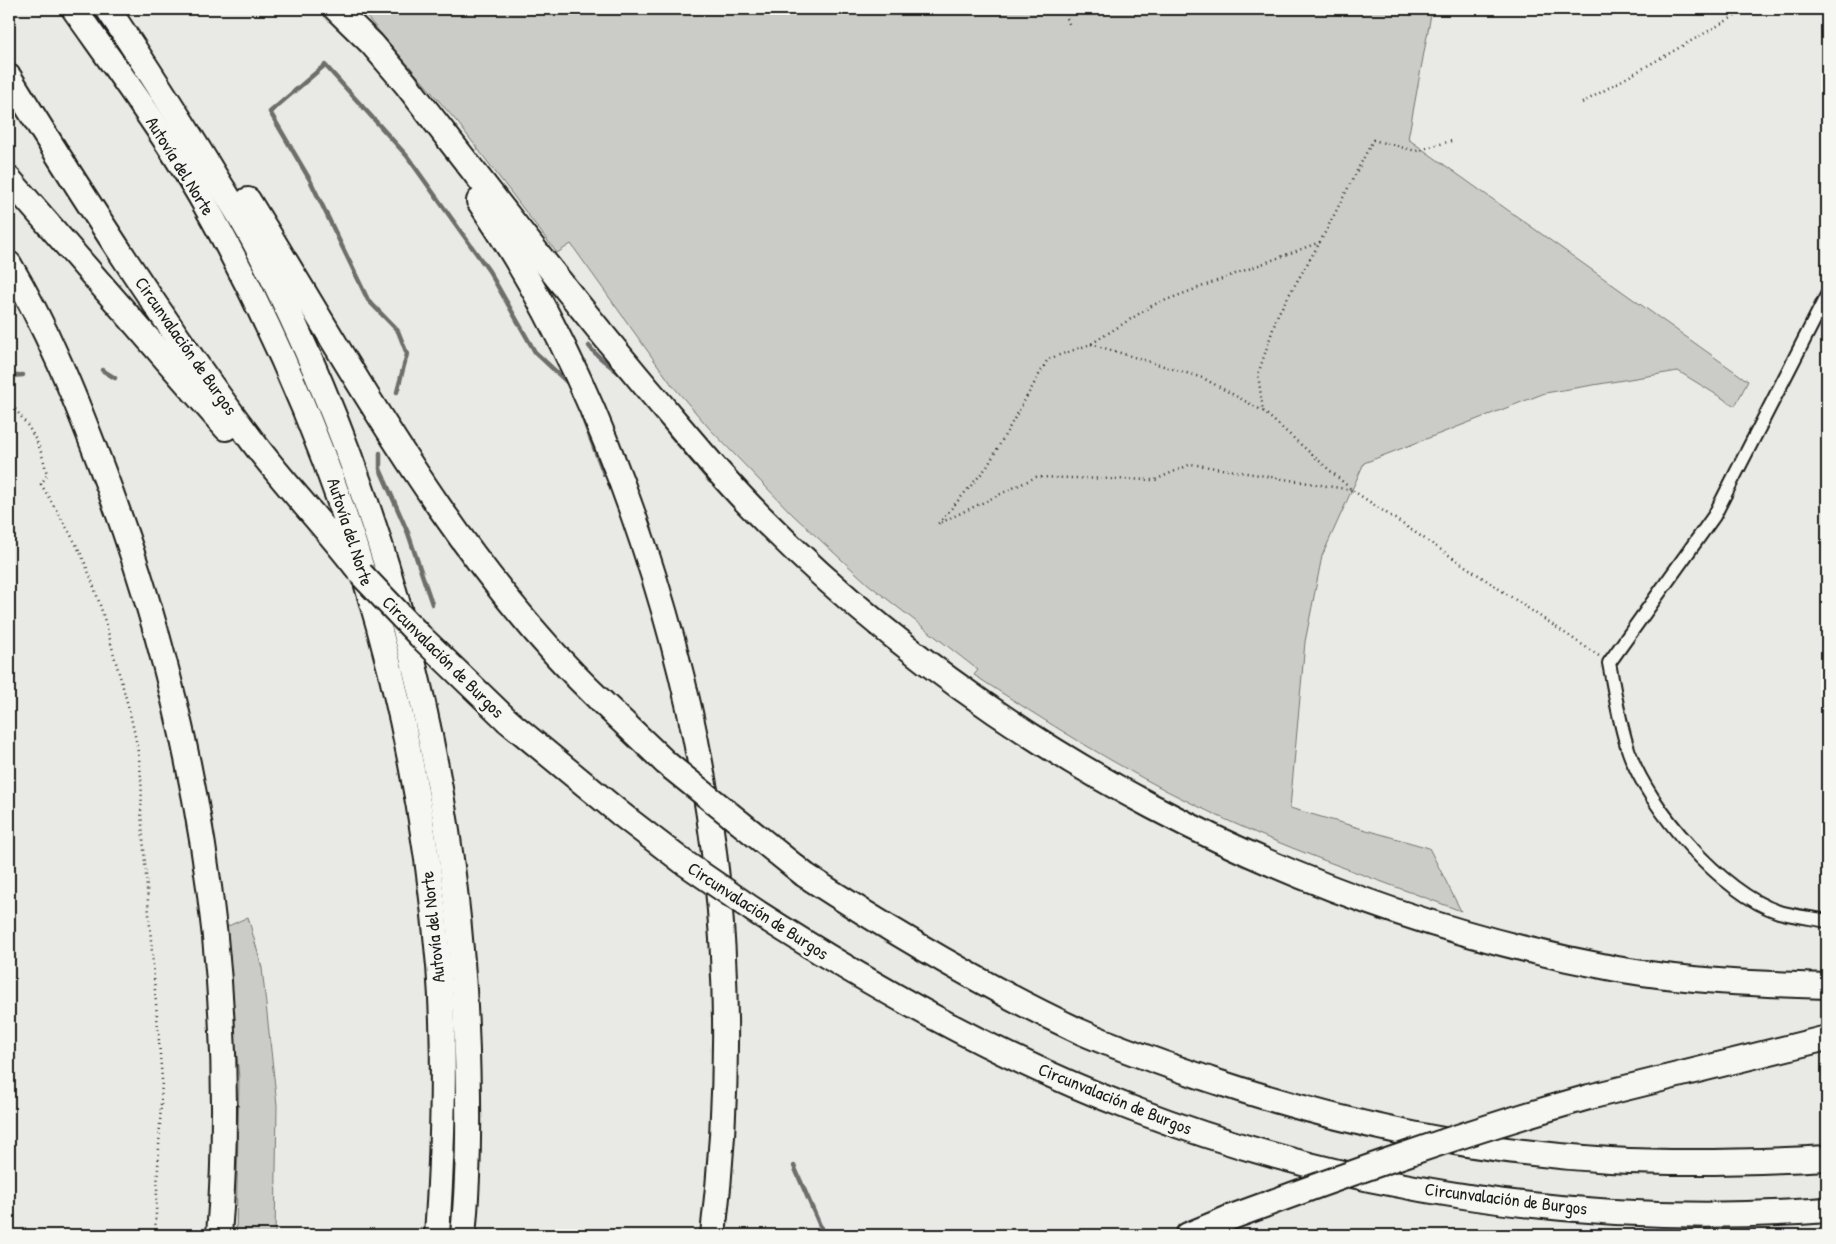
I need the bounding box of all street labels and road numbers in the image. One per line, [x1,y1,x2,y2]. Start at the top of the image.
street label: Autovía del Norte [140,112,221,220]
street label: Circunvalación de Burgos [129,272,244,420]
street label: Autovía del Norte [321,475,380,589]
street label: Circunvalación de Burgos [377,590,510,723]
street label: Circunvalación de Burgos [683,856,834,966]
street label: Autovía del Norte [414,870,451,984]
street label: Circunvalación de Burgos [1035,1056,1196,1141]
street label: Circunvalación de Burgos [1423,1176,1589,1221]

